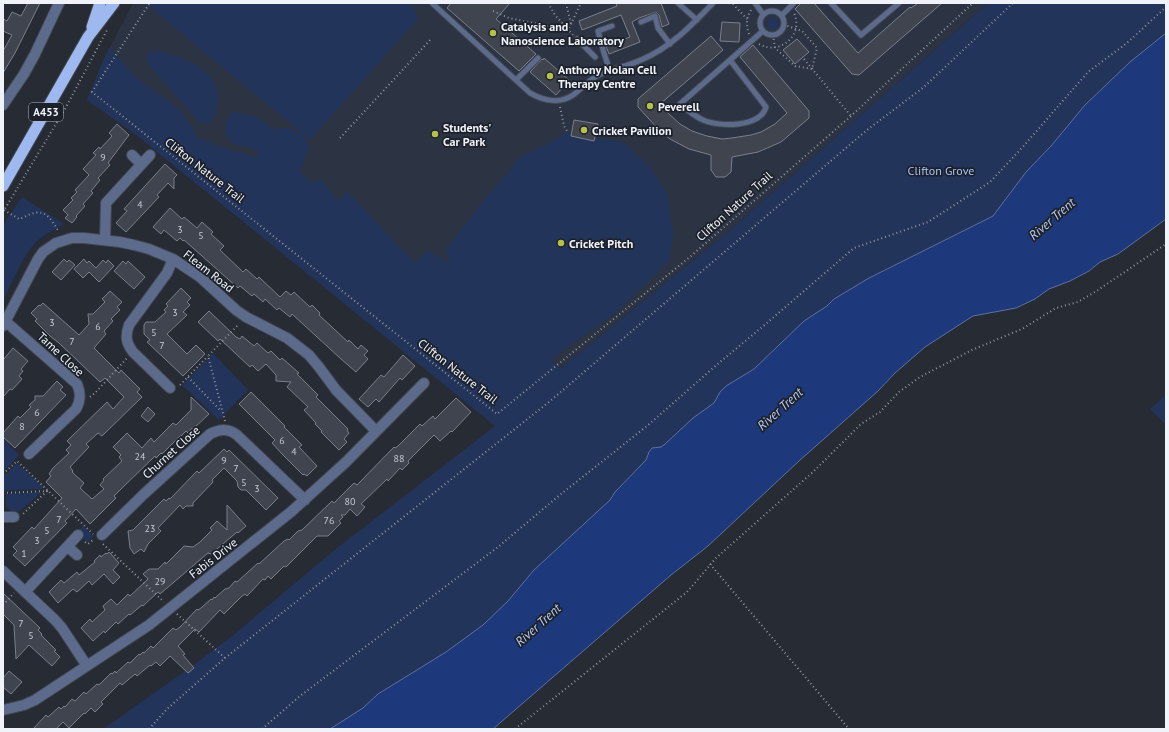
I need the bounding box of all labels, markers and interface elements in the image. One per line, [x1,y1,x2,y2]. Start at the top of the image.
place label: Catalysis and Nanoscience Laboratory [501,19,624,48]
marker: Catalysis and Nanoscience Laboratory [488,28,498,38]
place label: Anthony Nolan Cell Therapy Centre [558,62,657,91]
marker: Anthony Nolan Cell Therapy Centre [545,71,555,81]
place label: Peverell [658,99,700,114]
marker: Peverell [645,101,655,111]
road number: A453 [29,103,63,121]
place label: Students' Car Park [443,120,491,149]
place label: Cricket Pavilion [592,123,671,138]
marker: Cricket Pavilion [579,125,589,135]
marker: Students' Car Park [430,129,440,139]
street label: Clifton Nature Trail [162,134,248,206]
house number: 9 [100,151,106,164]
park label: Clifton Grove [908,163,974,178]
street label: Clifton Nature Trail [693,168,775,244]
water label: River Trent [1025,194,1079,244]
house number: 4 [137,198,143,211]
house number: 3 [177,223,183,236]
house number: 5 [198,229,204,242]
place label: Cricket Pitch [569,236,633,251]
marker: Cricket Pitch [556,238,566,248]
street label: Fleam Road [181,247,237,295]
house number: 3 [172,306,178,319]
house number: 3 [49,316,55,329]
house number: 6 [95,320,101,333]
house number: 5 [151,326,157,339]
street label: Tame Close [35,329,87,379]
house number: 7 [69,335,75,348]
street label: Clifton Nature Trail [415,335,501,407]
house number: 7 [159,339,165,352]
water label: River Trent [753,383,807,434]
house number: 6 [34,406,40,419]
house number: 8 [19,420,25,433]
street label: Churnet Close [139,422,203,482]
house number: 6 [279,434,285,447]
house number: 4 [291,445,297,458]
house number: 24 [135,450,146,463]
house number: 88 [394,452,404,465]
house number: 9 [221,454,227,467]
house number: 7 [233,462,239,475]
house number: 5 [241,476,247,489]
house number: 3 [254,482,260,495]
house number: 80 [345,495,356,508]
house number: 7 [56,513,62,526]
house number: 76 [324,514,334,527]
house number: 23 [145,522,155,535]
house number: 5 [44,524,50,537]
house number: 3 [34,534,40,547]
street label: Fabis Drive [186,535,240,581]
house number: 1 [21,547,27,560]
house number: 29 [155,575,165,588]
water label: River Trent [511,599,565,650]
house number: 7 [18,617,24,630]
house number: 5 [28,629,34,642]

